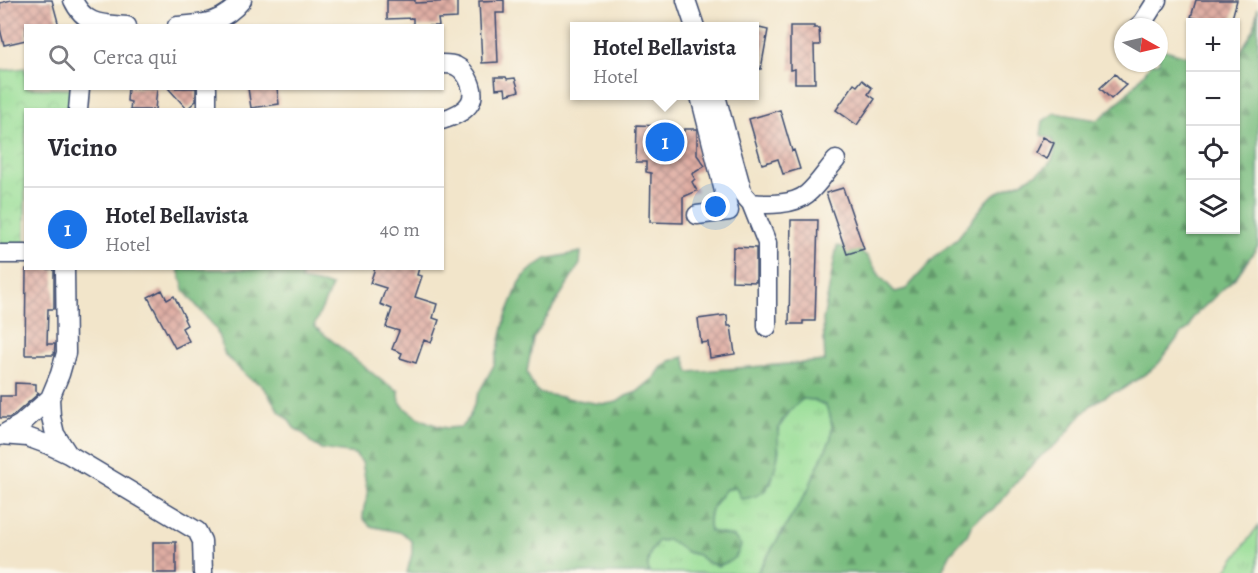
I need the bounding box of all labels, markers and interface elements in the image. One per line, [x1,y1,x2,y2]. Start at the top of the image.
north arrow [1114,18,1168,72]
map controls [1186,18,1240,234]
button: + [1186,18,1240,72]
popup [570,22,759,100]
search box [24,24,444,90]
text: Hotel Bellavista [593,33,736,63]
icon: search [45,41,78,74]
text: Cerca qui [93,42,178,72]
text: Hotel [593,63,638,90]
button: − [1186,72,1240,126]
pin: 1 [646,120,684,164]
button: locate [1186,126,1240,180]
text: Vicino [48,130,117,165]
button: layers [1186,180,1240,234]
your location [701,192,730,221]
text: Hotel Bellavista [105,201,249,231]
text: 1 [64,216,71,243]
text: 40 m [380,216,420,243]
text: Hotel [105,231,150,258]

